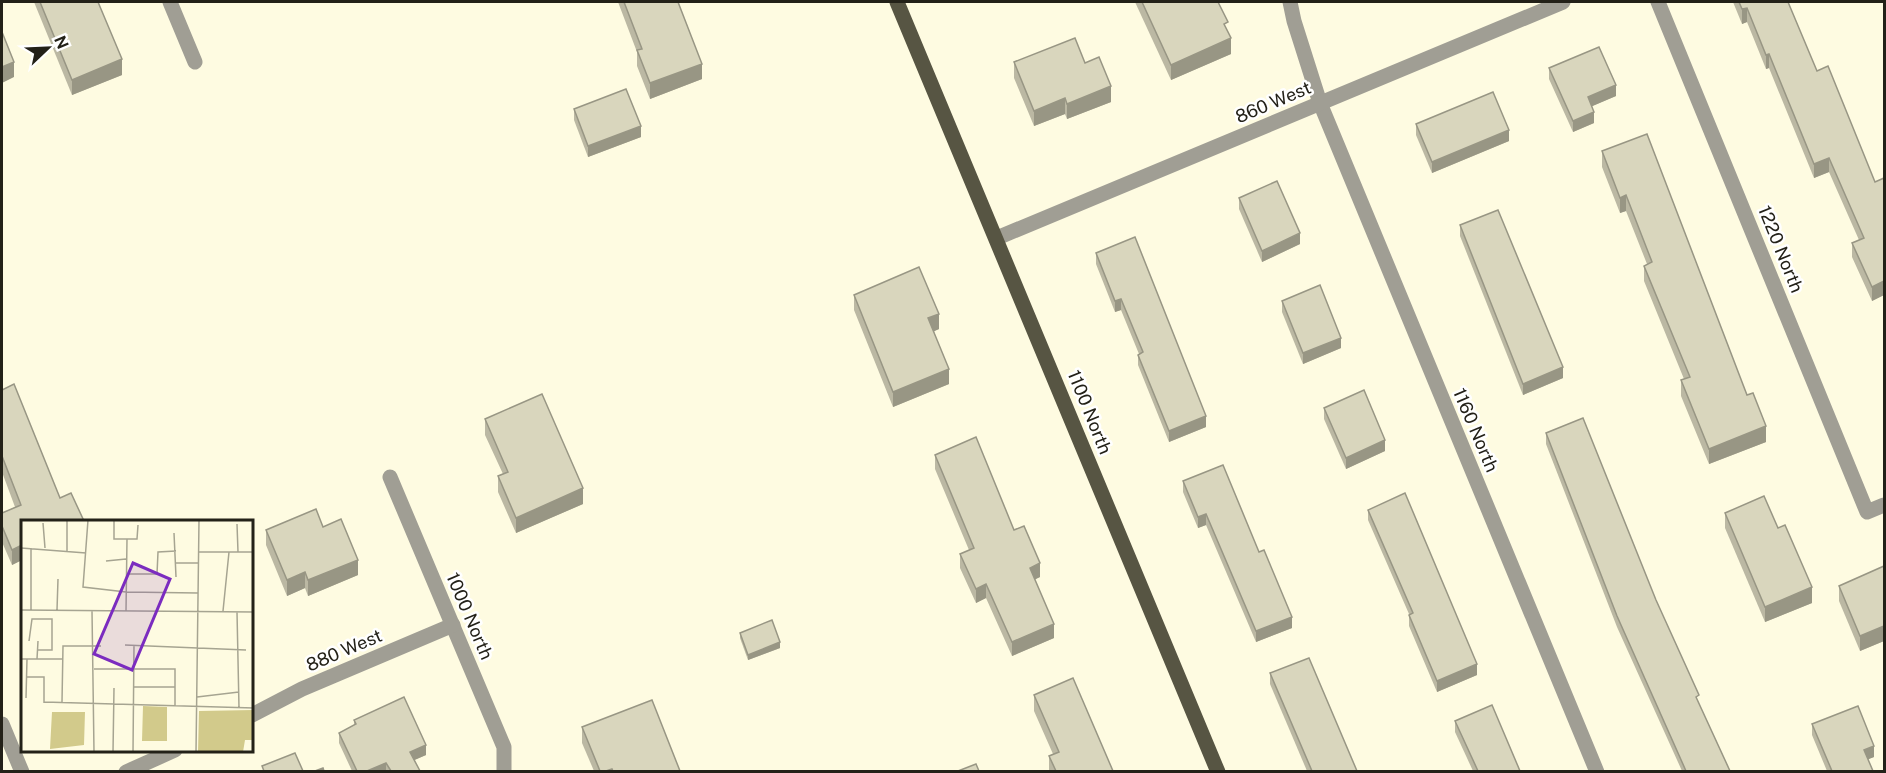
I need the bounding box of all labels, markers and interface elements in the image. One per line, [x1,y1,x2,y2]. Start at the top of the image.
north arrow [18,18,78,78]
text: N [50,33,73,52]
street label: 860 West [1232,77,1314,127]
street label: 1220 North [1754,202,1808,296]
street label: 1100 North [1064,367,1116,457]
street label: 1160 North [1449,385,1503,475]
inset map [21,520,254,752]
street label: 1000 North [442,569,498,663]
street label: 880 West [303,625,385,675]

